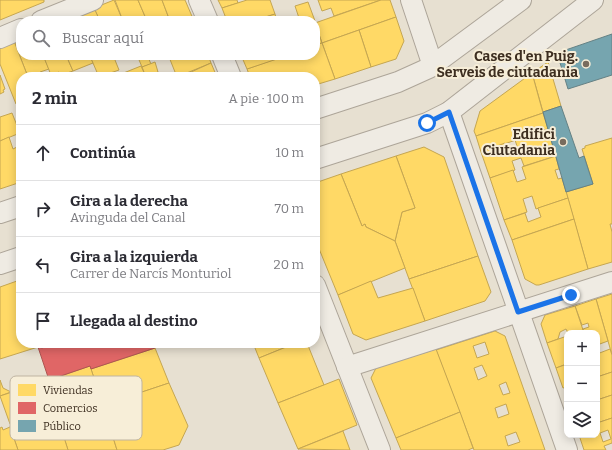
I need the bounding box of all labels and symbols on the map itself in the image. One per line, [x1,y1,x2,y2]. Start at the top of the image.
place label: Cases d'en Puig. Serveis de ciutadania [437,48,578,81]
marker: Cases d'en Puig. Serveis de ciutadania [581,59,591,69]
route start [418,114,436,132]
place label: Edifici Ciutadania [482,126,556,159]
marker: Edifici Ciutadania [558,137,568,147]
route end [562,286,580,304]
legend [10,376,142,440]
text: Viviendas [43,384,93,397]
text: Comercios [43,402,98,415]
text: Público [43,420,81,433]

